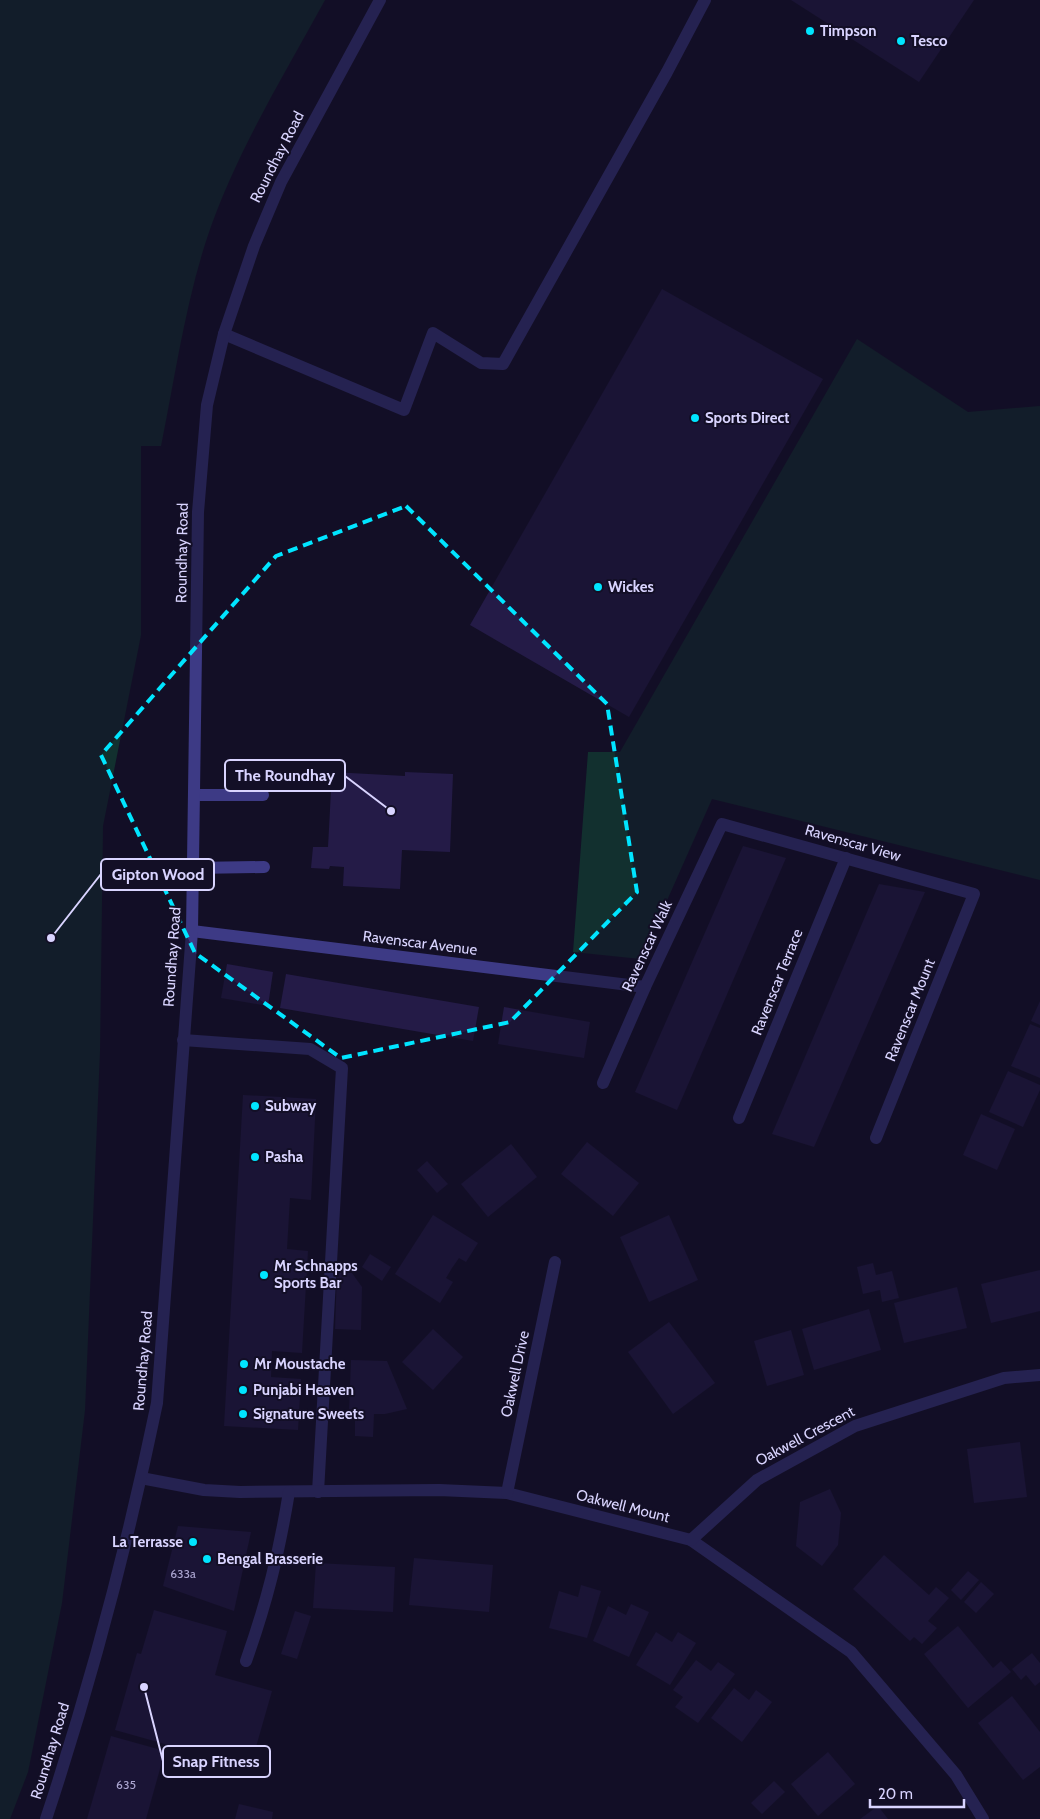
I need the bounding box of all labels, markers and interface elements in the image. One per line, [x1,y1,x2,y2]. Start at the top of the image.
place label: Timpson [820,22,877,40]
marker: Timpson [804,25,816,37]
place label: Tesco [911,32,948,50]
marker: Tesco [895,35,907,47]
street label: Roundhay Road [246,108,308,206]
place label: Sports Direct [705,409,789,427]
marker: Sports Direct [689,412,701,424]
street label: Roundhay Road [172,503,192,603]
place label: Wickes [608,578,654,596]
marker: Wickes [592,581,604,593]
callout: The Roundhay [225,760,345,791]
text: The Roundhay [235,766,335,785]
street label: Ravenscar View [803,821,903,865]
callout: Gipton Wood [101,859,214,890]
text: Gipton Wood [112,865,204,884]
street label: Ravenscar Walk [618,897,676,994]
street label: Roundhay Road [160,906,184,1008]
street label: Ravenscar Terrace [747,926,807,1038]
street label: Ravenscar Avenue [362,927,479,959]
street label: Ravenscar Mount [881,956,939,1064]
place label: Subway [265,1097,317,1115]
marker: Subway [249,1100,261,1112]
place label: Pasha [265,1148,304,1166]
marker: Pasha [249,1151,261,1163]
place label: Mr Schnapps Sports Bar [274,1257,358,1292]
marker: Mr Schnapps Sports Bar [258,1269,270,1281]
street label: Roundhay Road [130,1310,156,1412]
street label: Oakwell Drive [497,1329,533,1419]
place label: Mr Moustache [254,1355,346,1373]
marker: Mr Moustache [238,1358,250,1370]
place label: Punjabi Heaven [253,1381,354,1399]
marker: Punjabi Heaven [237,1384,249,1396]
street label: Oakwell Crescent [752,1402,858,1470]
place label: Signature Sweets [253,1405,364,1423]
marker: Signature Sweets [237,1408,249,1420]
street label: Oakwell Mount [574,1486,672,1526]
place label: La Terrasse [112,1533,183,1551]
marker: La Terrasse [187,1536,199,1548]
place label: Bengal Brasserie [217,1550,323,1568]
marker: Bengal Brasserie [201,1553,213,1565]
house number: 633a [170,1566,196,1581]
street label: Roundhay Road [27,1701,73,1801]
callout: Snap Fitness [163,1746,270,1777]
text: Snap Fitness [173,1752,260,1771]
scale bar [870,1776,964,1808]
house number: 635 [116,1777,136,1792]
text: 20 m [878,1785,913,1803]

